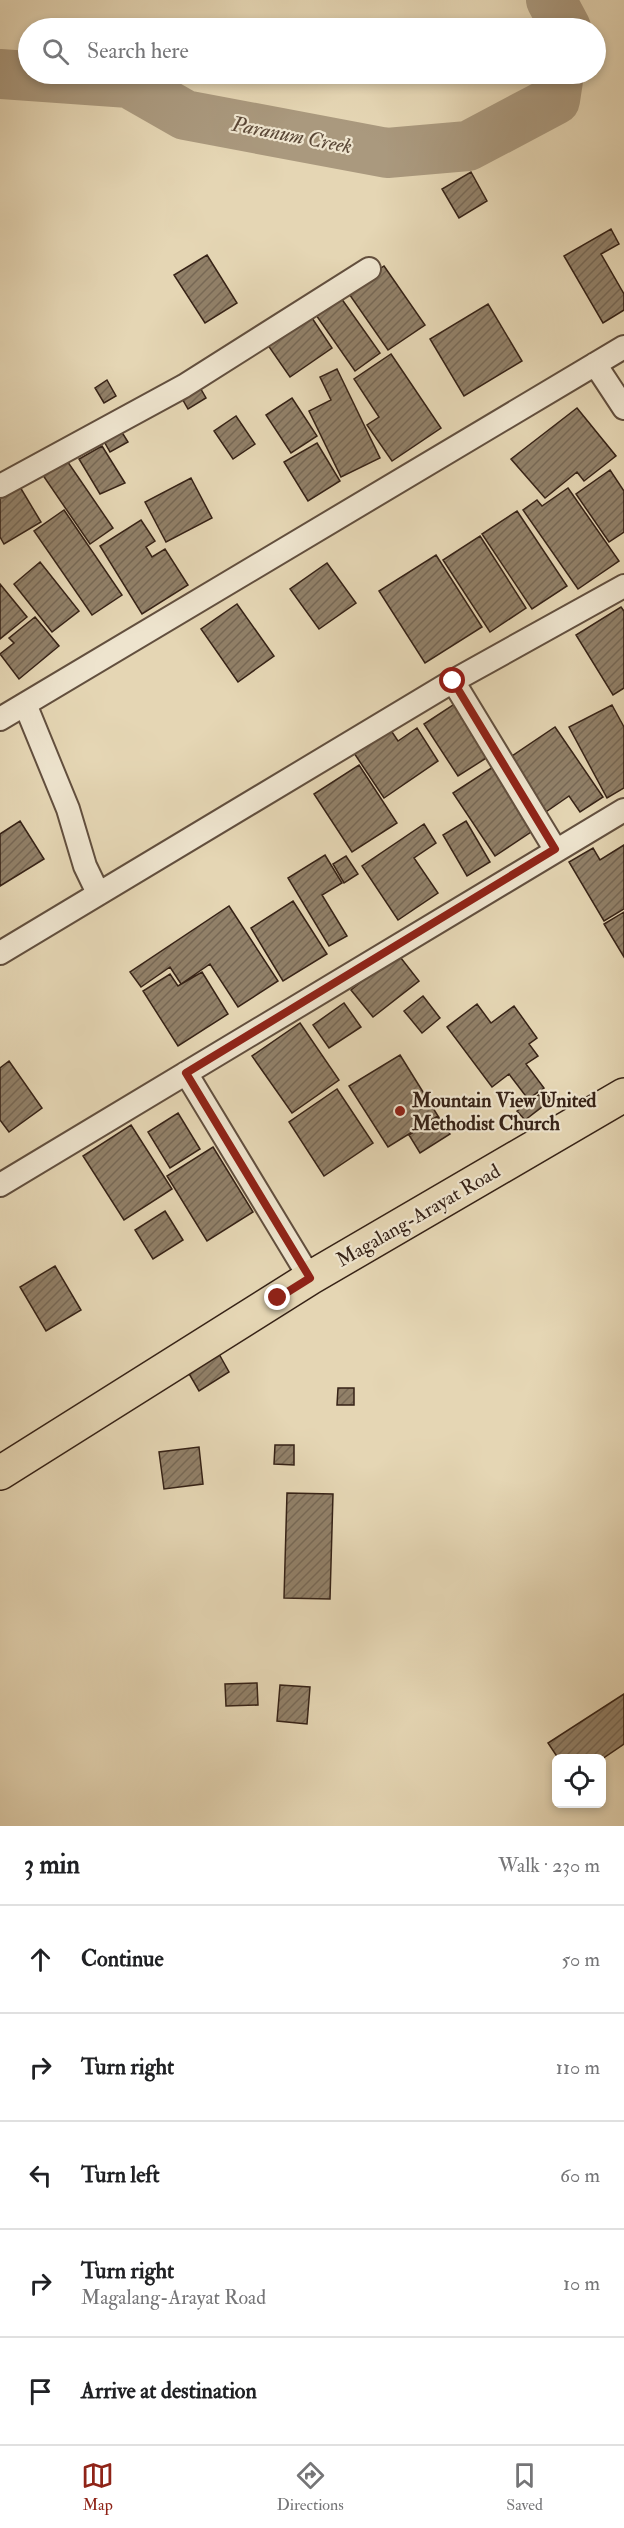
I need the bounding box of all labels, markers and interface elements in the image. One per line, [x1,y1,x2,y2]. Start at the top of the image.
search box [18,18,606,84]
icon: search [39,35,72,68]
text: Search here [87,37,189,65]
water label: Paranum Creek [229,110,354,160]
route start [439,667,465,693]
place label: Mountain View United Methodist Church [411,1088,597,1136]
marker: Mountain View United Methodist Church [393,1104,407,1118]
street label: Magalang-Arayat Road [332,1158,505,1273]
route end [264,1284,290,1310]
map controls [552,1754,606,1808]
button: locate [552,1754,606,1808]
text: 3 min [24,1849,80,1881]
text: Walk · 230 m [498,1853,600,1878]
icon: ahead [24,1943,57,1976]
text: Continue [81,1945,164,1973]
text: 50 m [561,1947,600,1972]
icon: right [24,2051,57,2084]
text: Turn right [81,2053,174,2081]
text: 110 m [556,2055,600,2080]
icon: left [24,2159,57,2192]
text: Turn left [81,2161,160,2189]
text: 60 m [560,2163,600,2188]
text: Turn right [81,2257,174,2285]
icon: right [24,2267,57,2300]
text: 10 m [563,2271,600,2296]
text: Magalang-Arayat Road [81,2285,266,2310]
icon: arrive [24,2375,57,2408]
text: Arrive at destination [81,2377,257,2405]
tab: Map [81,2459,114,2515]
tab: Directions [277,2459,344,2515]
tab: Saved [506,2459,543,2515]

